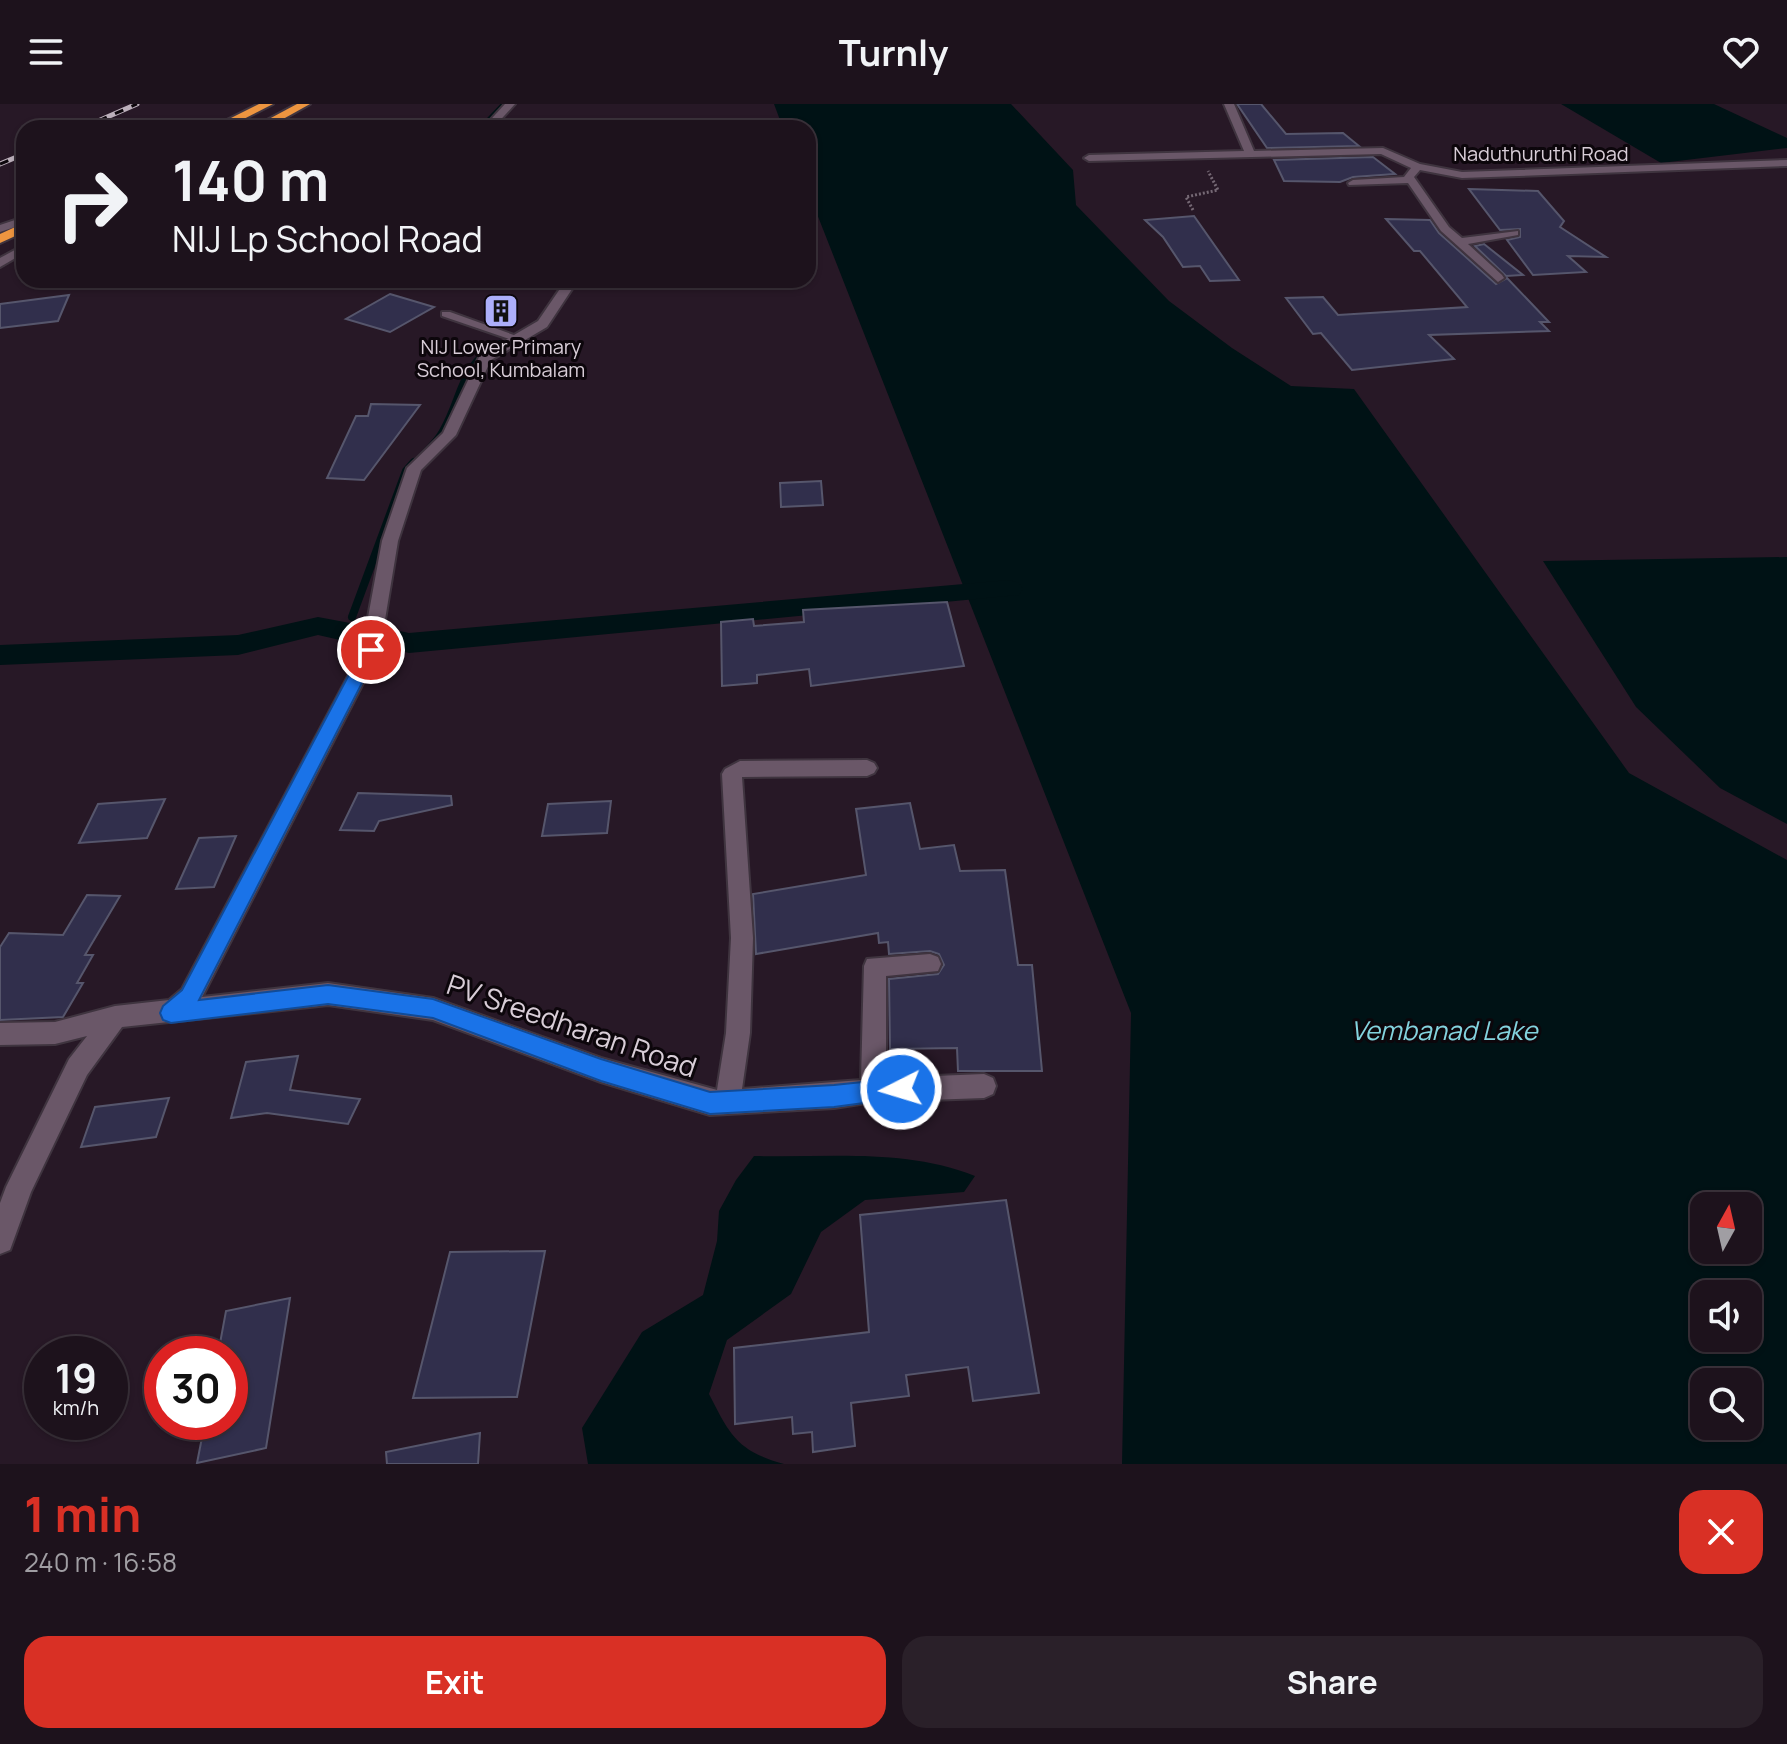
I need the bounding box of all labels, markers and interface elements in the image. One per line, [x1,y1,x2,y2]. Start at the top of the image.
text: Turnly [839,28,948,77]
icon: menu [24,30,68,74]
icon: heart [1719,30,1763,74]
street label: Naduthuruthi Road [1453,140,1629,167]
text: 140 m [172,141,329,218]
icon: right [40,152,144,256]
text: NIJ Lp School Road [172,214,483,263]
building icon: NIJ Lower Primary School, Kumbalam [482,292,520,330]
place label: NIJ Lower Primary School, Kumbalam [417,333,585,383]
pin [337,616,405,684]
icon: arrive [349,628,393,672]
street label: PV Sreedharan Road [442,964,702,1086]
water label: Vembanad Lake [1351,1012,1539,1048]
position arrow [859,1047,943,1131]
north arrow [1690,1192,1762,1264]
map controls [1690,1192,1762,1440]
button: sound [1690,1280,1762,1352]
speed limit sign: 30 [144,1336,248,1440]
text: 19 [55,1350,97,1405]
button: search [1690,1368,1762,1440]
text: km/h [53,1394,99,1421]
text: 1 min [24,1481,141,1546]
button: close [1679,1490,1763,1574]
text: 240 m · 16:58 [24,1544,177,1580]
button: Exit [24,1636,886,1728]
button: Share [902,1636,1763,1728]

